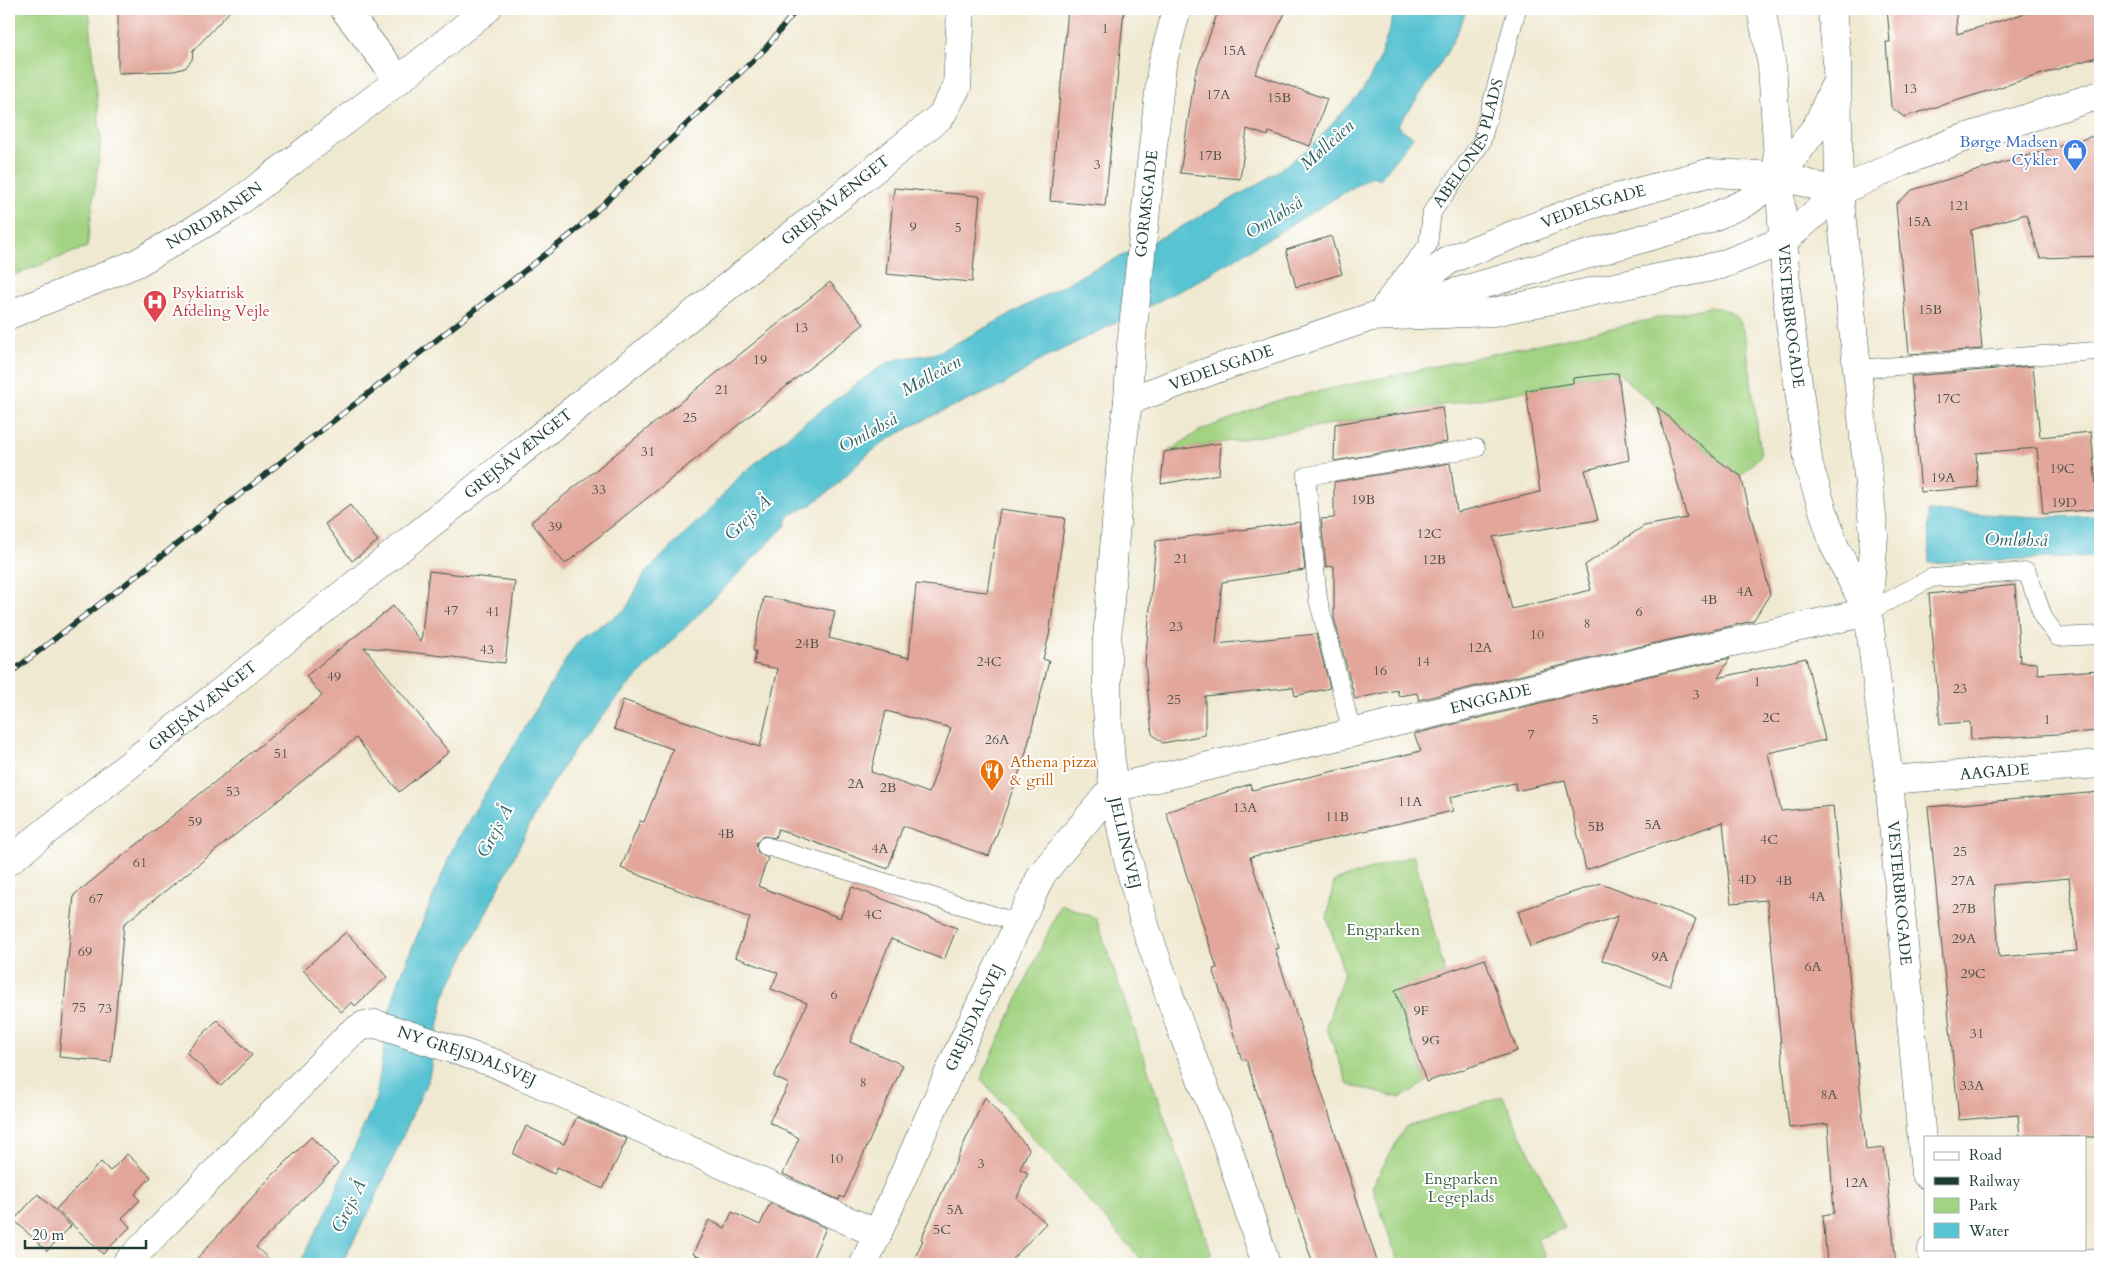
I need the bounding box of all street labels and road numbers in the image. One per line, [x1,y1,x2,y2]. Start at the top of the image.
street label: ABELONES PLADS [1428,76,1509,212]
street label: GORMSGADE [1130,149,1163,259]
street label: GREJSÅVÆNGET [777,150,895,251]
street label: NORDBANEN [162,176,268,255]
street label: VEDELSGADE [1538,179,1648,234]
street label: VESTERBROGADE [1772,243,1810,390]
street label: VEDELSGADE [1166,339,1276,396]
street label: GREJSÅVÆNGET [459,404,577,504]
street label: GREJSÅVÆNGET [144,656,262,756]
street label: ENGGADE [1448,678,1534,720]
street label: AAGADE [1959,758,2030,786]
street label: JELLINGVEJ [1103,793,1146,891]
street label: VESTERBROGADE [1882,820,1917,966]
street label: GREJSDALSVEJ [940,960,1009,1075]
street label: NY GREJSDALSVEJ [395,1021,540,1091]

